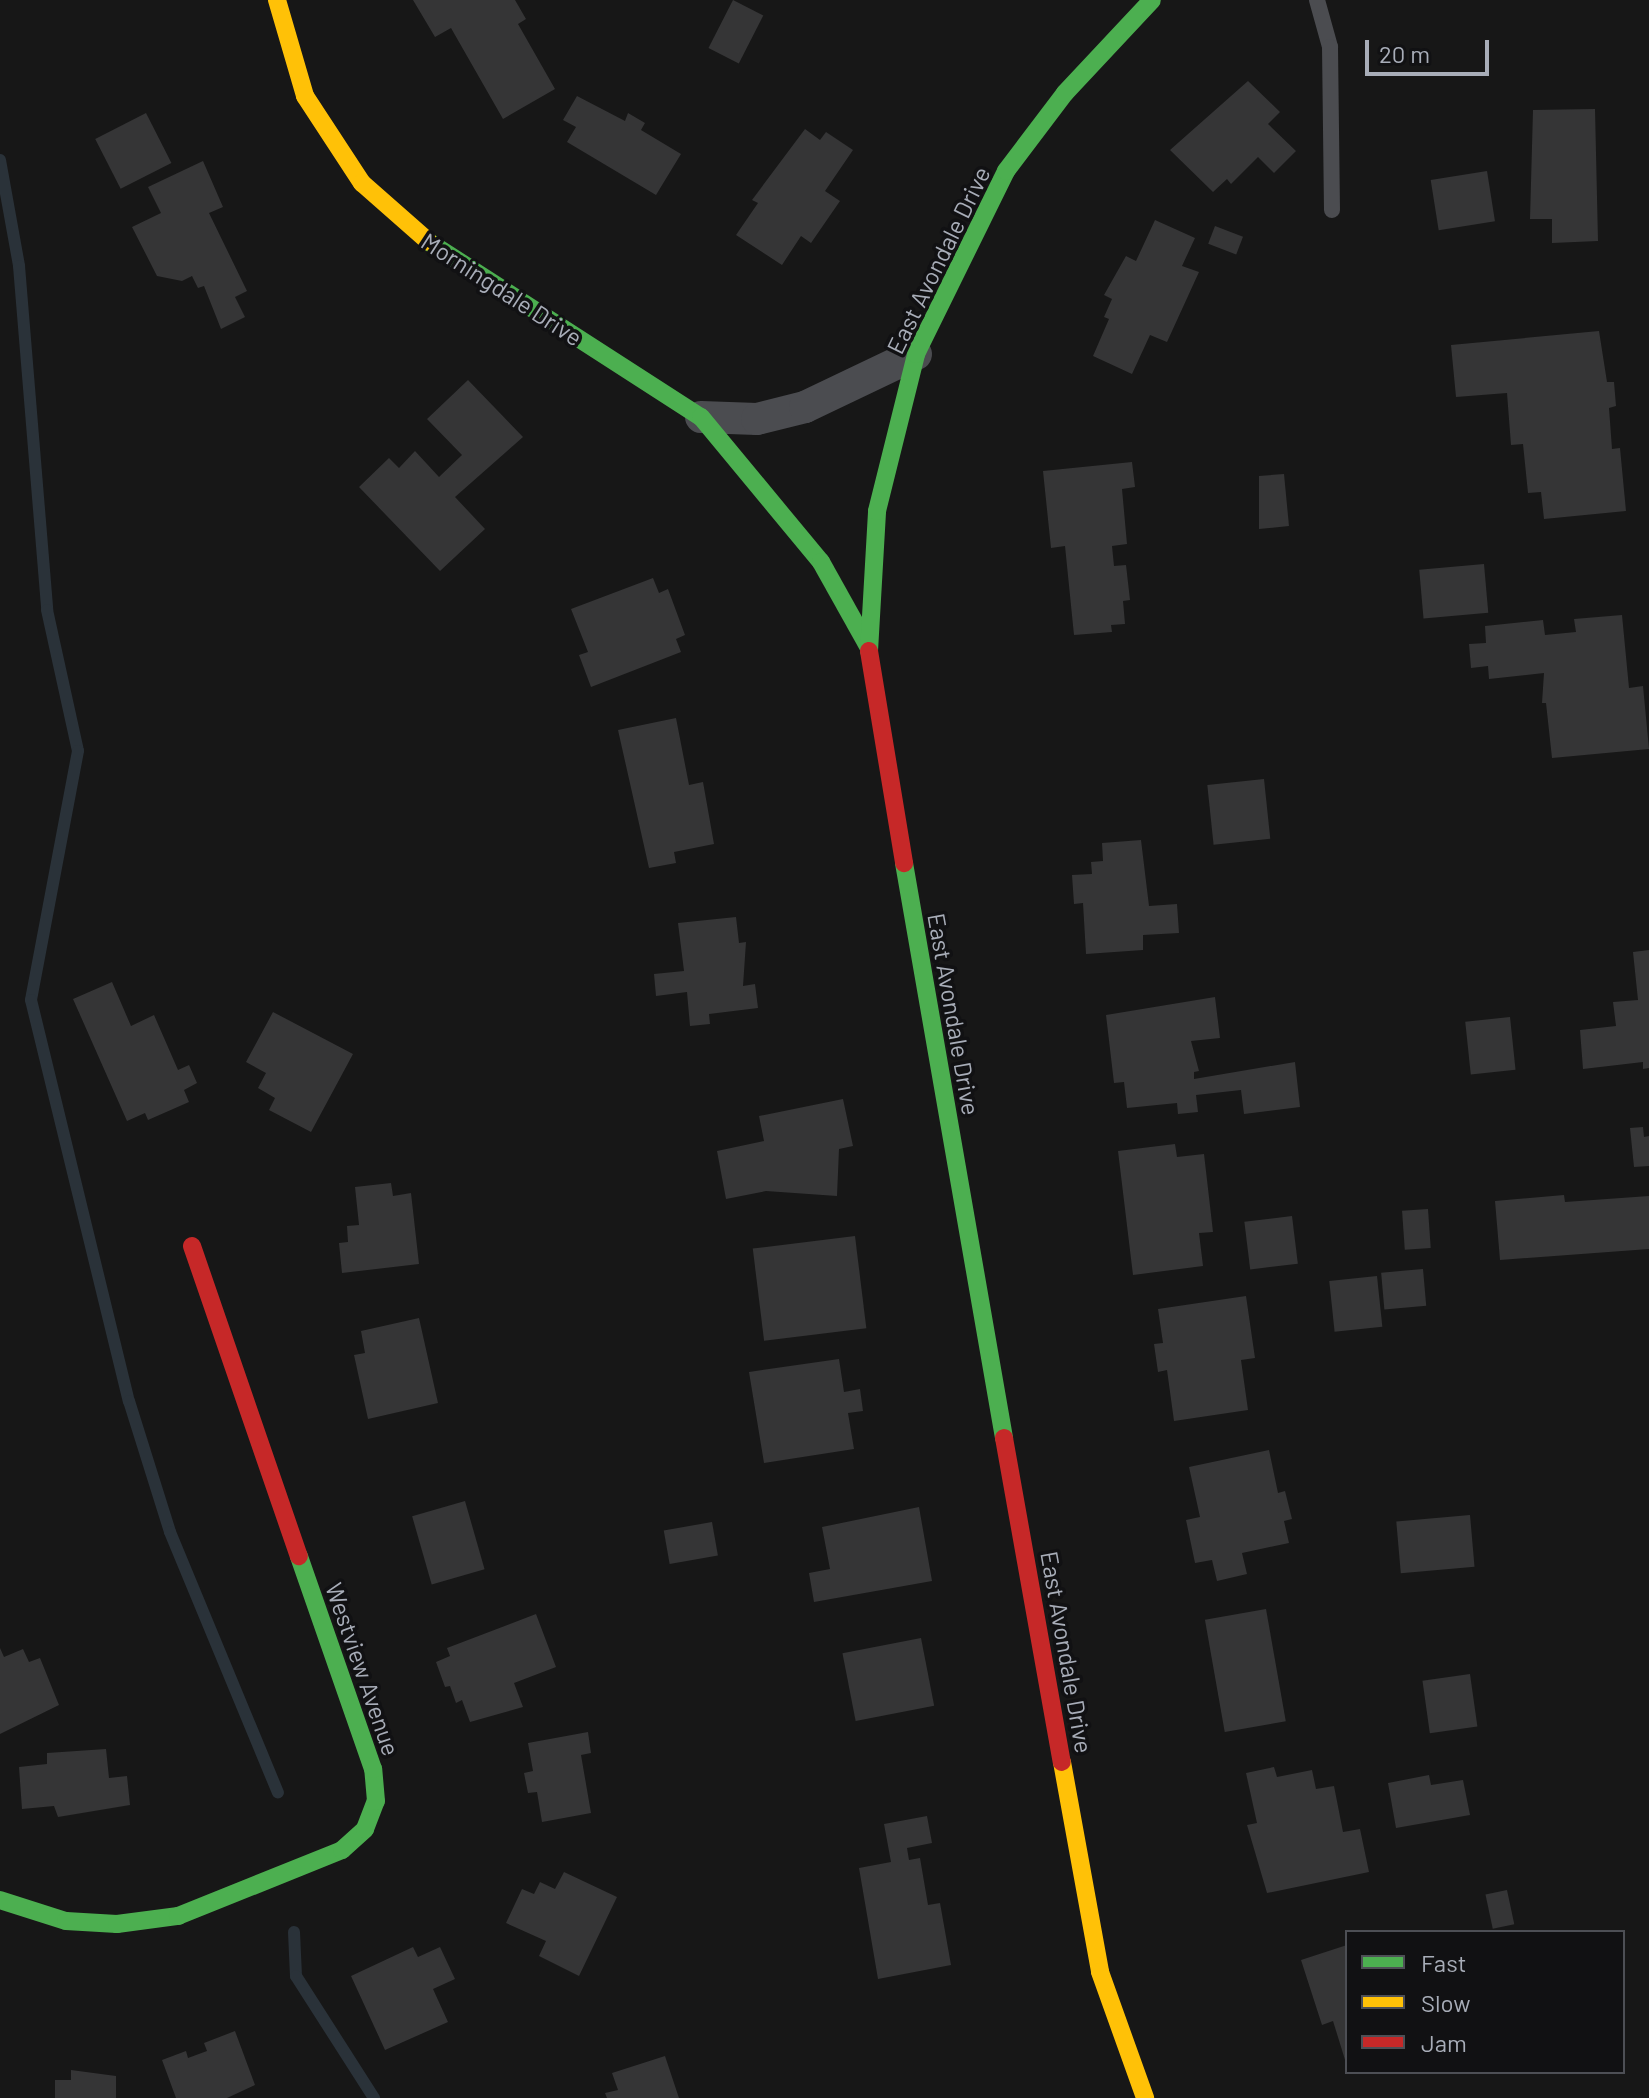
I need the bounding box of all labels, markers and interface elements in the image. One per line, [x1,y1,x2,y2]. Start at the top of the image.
scale bar [1369,24,1493,74]
text: 20 m [1379,39,1430,68]
street label: East Avondale Drive [880,162,996,358]
street label: Morningdale Drive [416,226,588,352]
street label: East Avondale Drive [922,911,986,1117]
street label: East Avondale Drive [1035,1549,1099,1755]
street label: Westview Avenue [320,1579,406,1759]
legend [1345,1930,1625,2074]
text: Fast [1421,1948,1466,1977]
text: Slow [1421,1988,1470,2017]
text: Jam [1421,2028,1467,2057]

